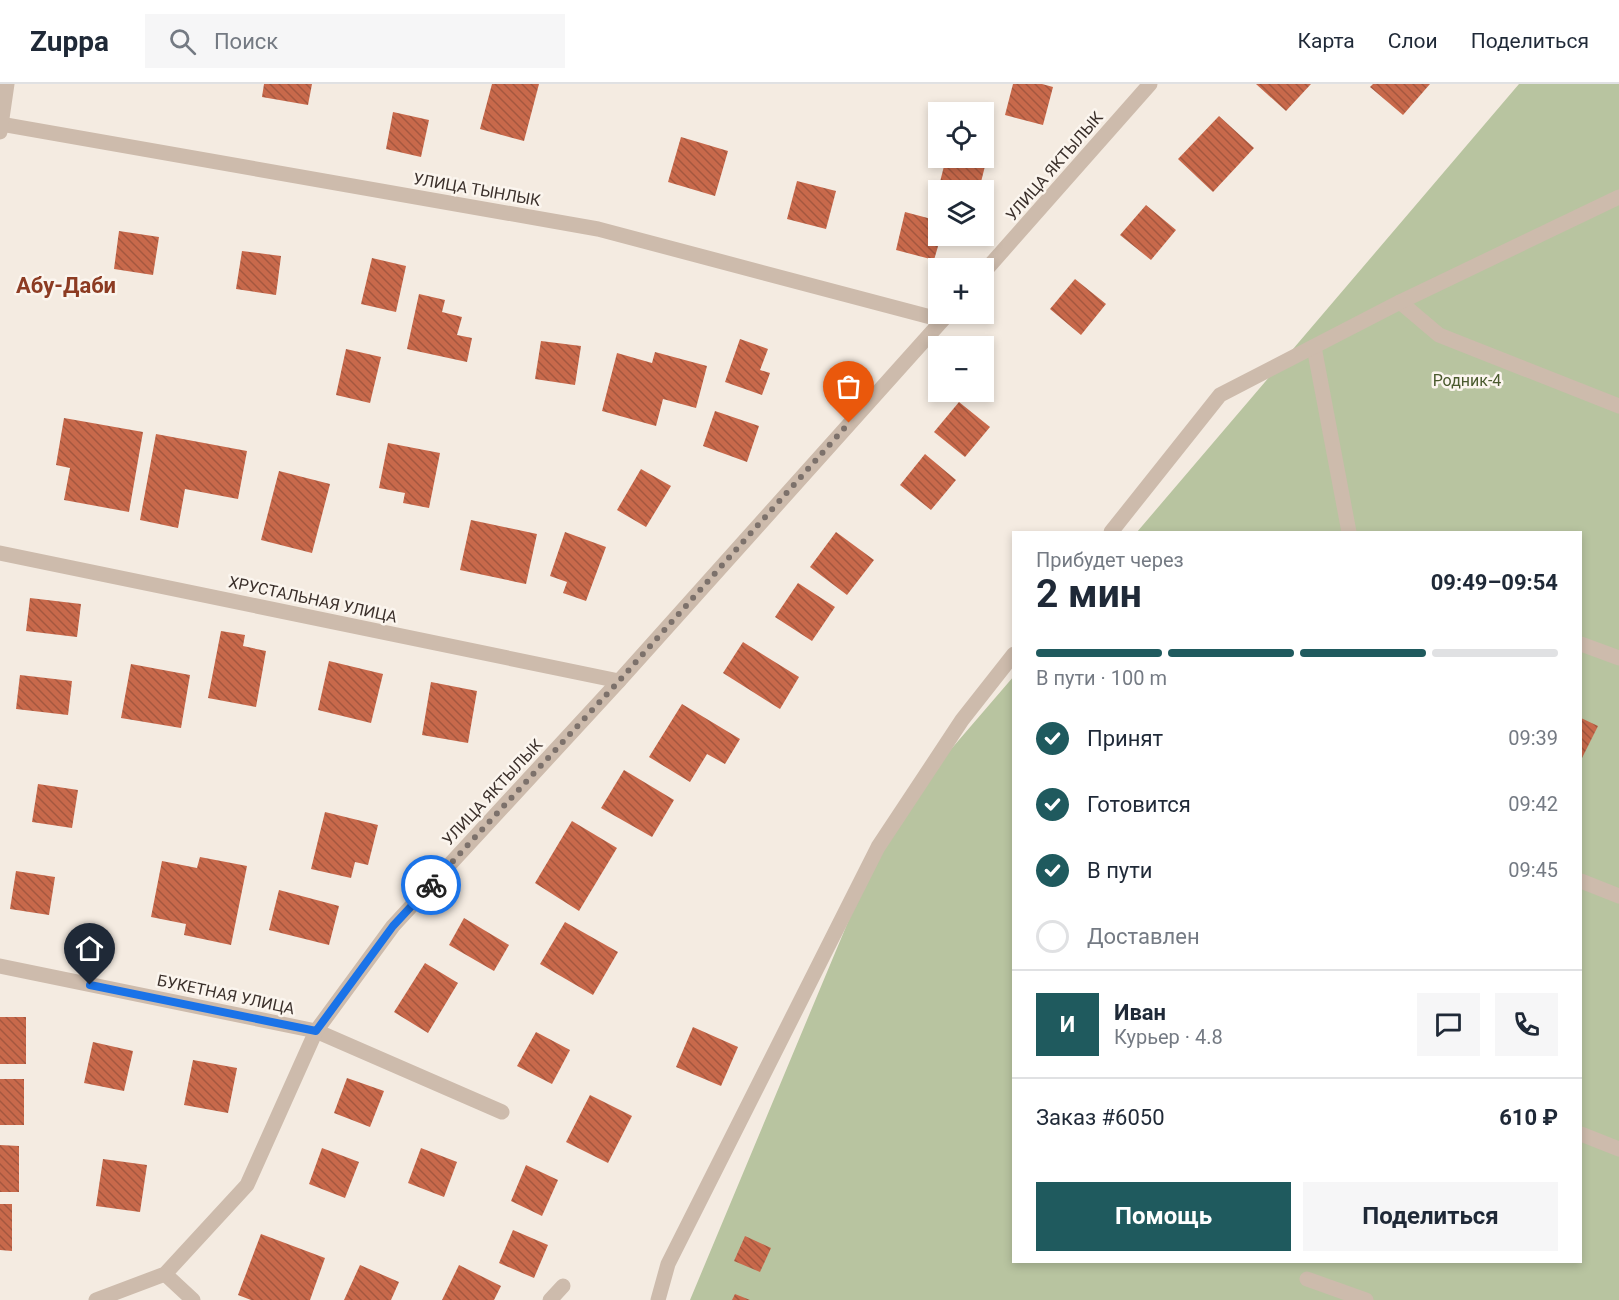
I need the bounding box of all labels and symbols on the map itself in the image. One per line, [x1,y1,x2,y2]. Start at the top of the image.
street label: УЛИЦА ЯКТЫЛЫК [1002,107,1107,225]
street label: УЛИЦА ТЫНЛЫК [412,169,543,210]
district label: Абу-Даби [16,273,116,298]
pin [823,361,874,423]
park label: Родник-4 [1433,371,1501,390]
street label: ХРУСТАЛЬНАЯ УЛИЦА [227,572,399,627]
street label: УЛИЦА ЯКТЫЛЫК [438,735,547,849]
courier [401,855,461,915]
pin [64,923,115,985]
street label: БУКЕТНАЯ УЛИЦА [155,971,297,1018]

